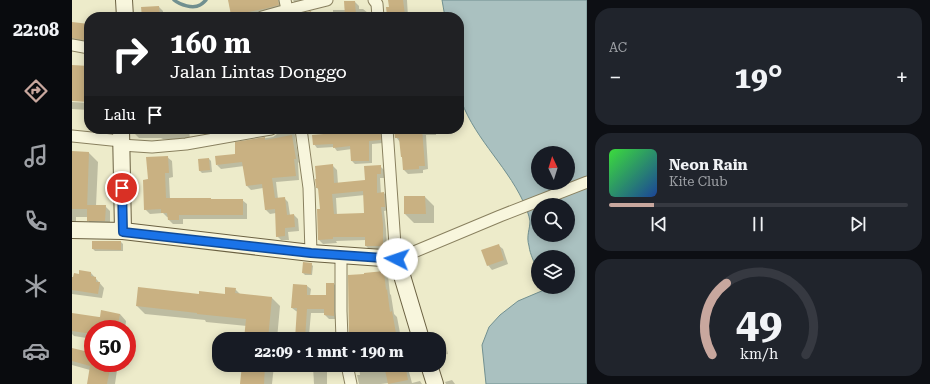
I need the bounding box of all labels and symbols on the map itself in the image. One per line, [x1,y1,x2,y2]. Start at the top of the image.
north arrow [531,146,575,190]
pin [105,171,139,205]
position arrow [376,238,418,280]
speed limit sign: 50 [84,320,136,372]

